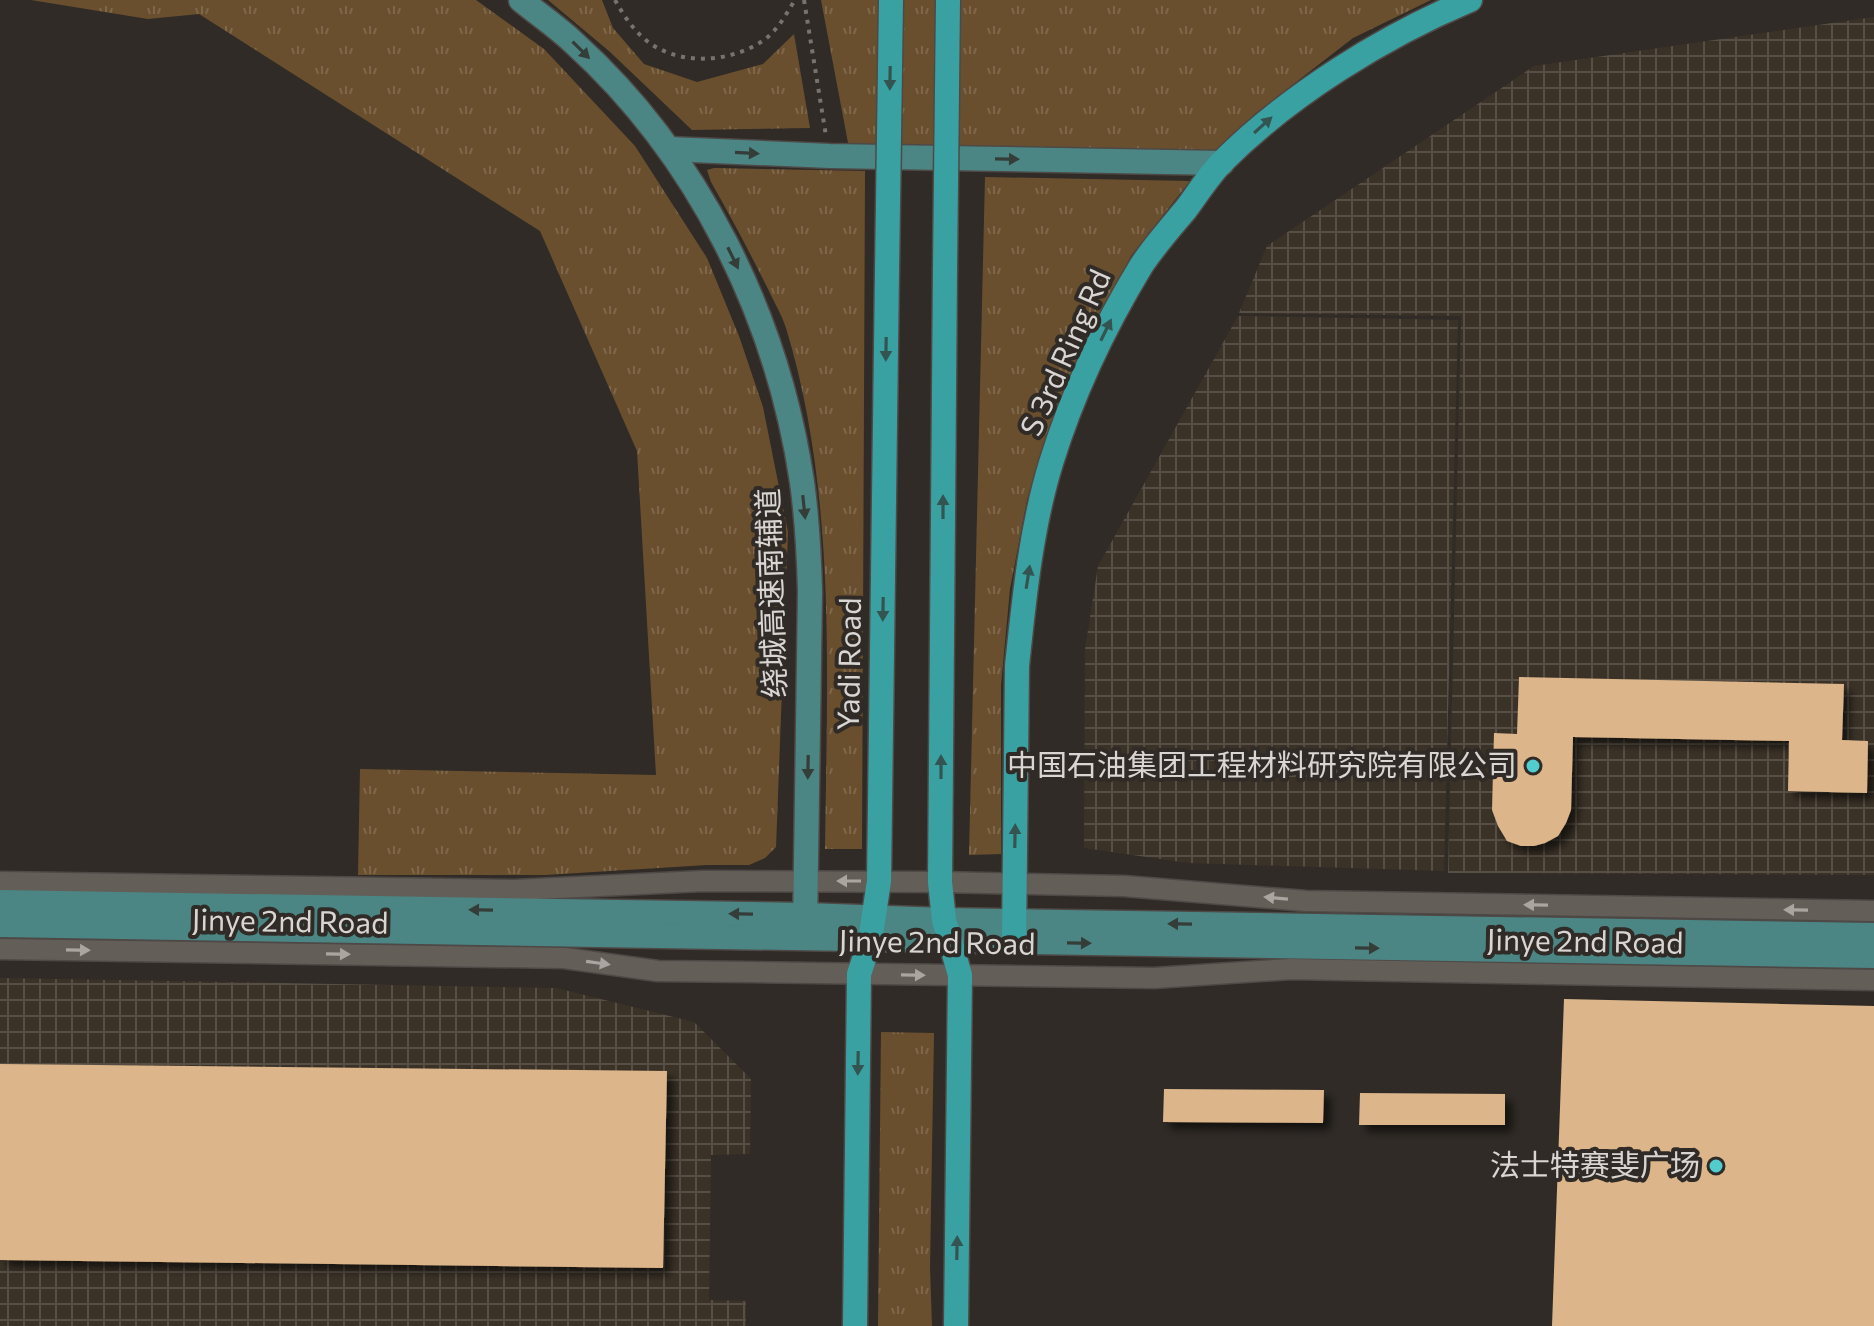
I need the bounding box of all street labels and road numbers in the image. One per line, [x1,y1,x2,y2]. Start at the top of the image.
street label: S 3rd Ring Rd [1011,263,1117,441]
street label: 绕城高速南辅道 [747,488,792,699]
street label: Yadi Road [828,597,867,731]
street label: Jinye 2nd Road [191,899,389,940]
street label: Jinye 2nd Road [1486,919,1684,960]
street label: Jinye 2nd Road [838,920,1036,961]

